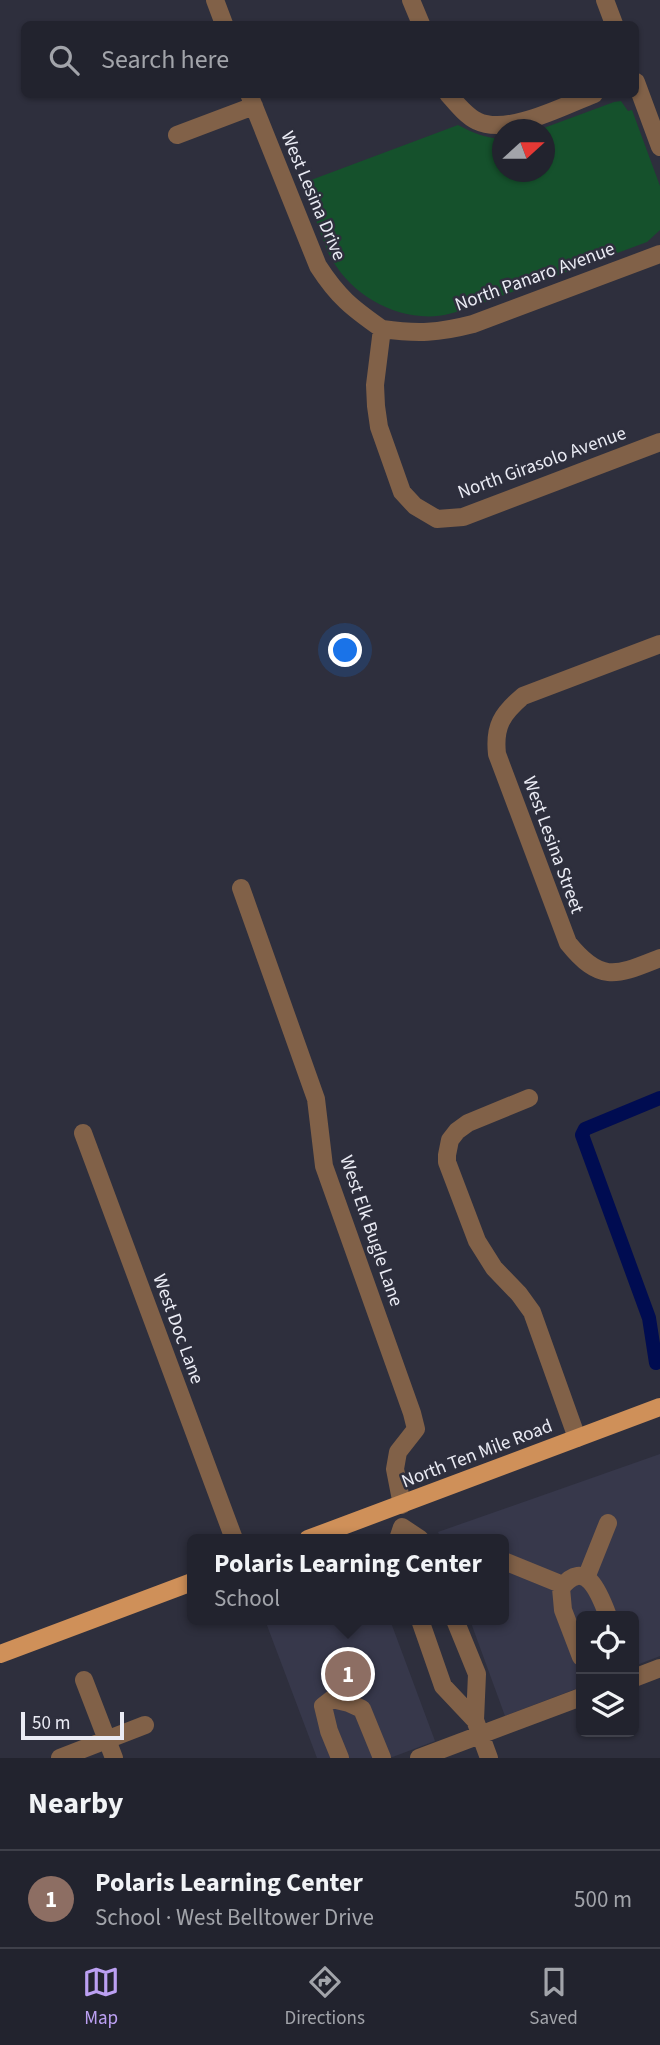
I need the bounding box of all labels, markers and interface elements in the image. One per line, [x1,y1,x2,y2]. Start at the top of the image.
search box [21,21,639,98]
icon: search [45,41,83,79]
text: Search here [101,41,229,78]
north arrow [492,119,555,182]
street label: West Lesina Drive [274,127,352,265]
street label: North Panaro Avenue [451,236,619,318]
street label: North Girasolo Avenue [454,420,630,506]
your location [328,633,362,667]
street label: West Lesina Street [516,772,591,918]
street label: West Elk Bugle Lane [333,1152,409,1310]
street label: West Doc Lane [146,1270,210,1388]
street label: North Ten Mile Road [398,1413,556,1495]
popup [187,1534,509,1625]
text: Polaris Learning Center [214,1545,482,1582]
text: School [214,1582,280,1615]
map controls [576,1611,639,1737]
button: locate [576,1611,639,1674]
pin: 1 [325,1648,371,1700]
button: layers [576,1674,639,1737]
scale bar [21,1709,124,1741]
text: 50 m [32,1710,70,1737]
text: Nearby [28,1782,123,1825]
text: Polaris Learning Center [95,1864,363,1901]
text: 1 [45,1883,57,1916]
text: 500 m [574,1883,632,1916]
text: School · West Belltower Drive [95,1901,374,1934]
tab: Map [82,1963,120,2032]
tab: Directions [285,1963,365,2032]
tab: Saved [529,1963,578,2032]

